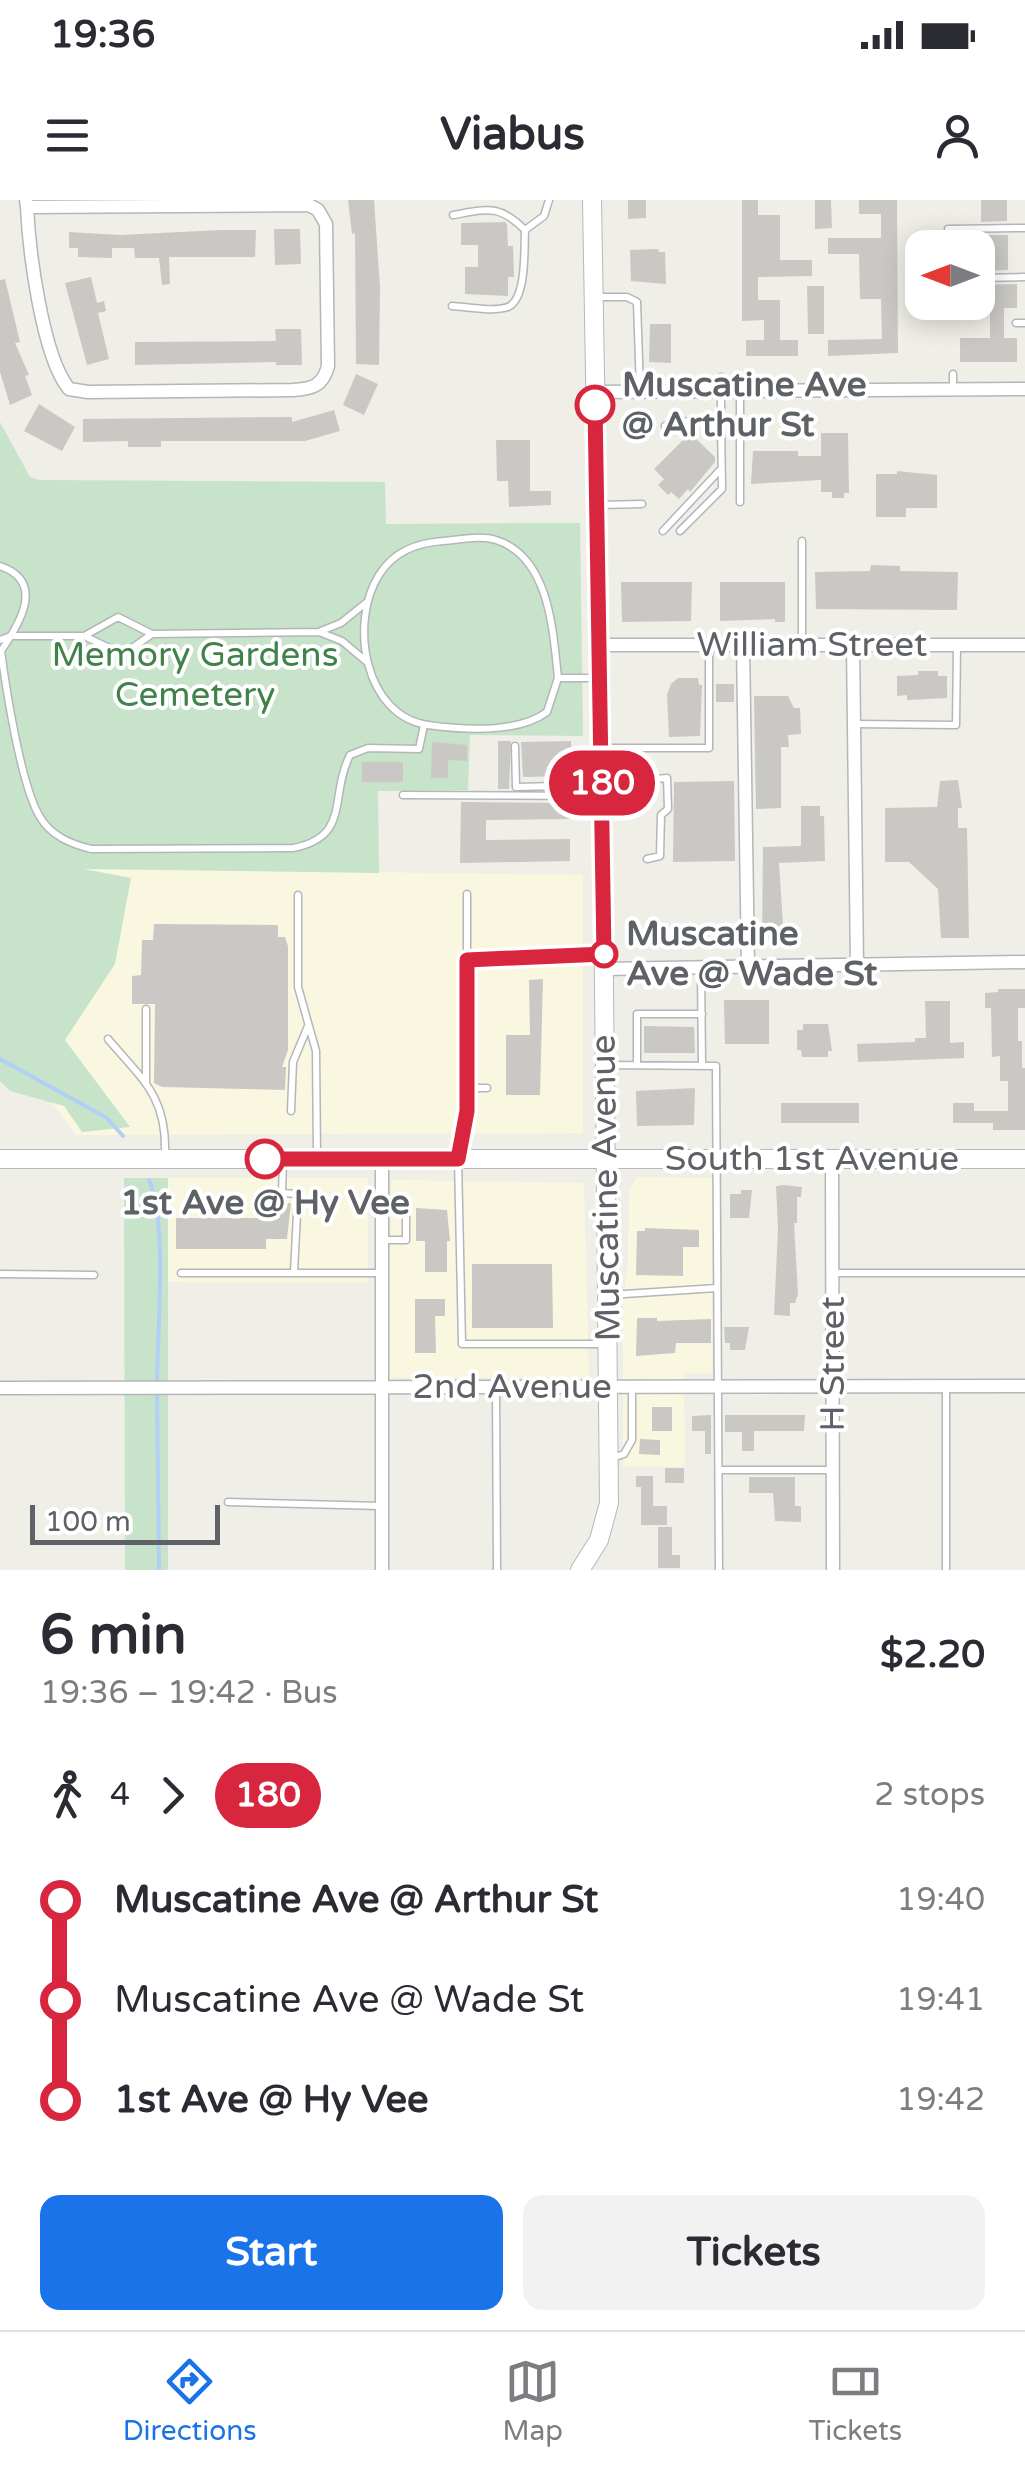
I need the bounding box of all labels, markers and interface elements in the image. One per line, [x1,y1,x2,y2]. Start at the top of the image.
text: 19:36 [50,12,155,58]
icon: menu [40,108,95,163]
text: Viabus [440,108,585,162]
icon: person [930,108,985,163]
north arrow [905,230,995,320]
map controls [905,230,995,320]
place label: Muscatine Ave @ Arthur St [622,364,867,446]
marker: Muscatine Ave @ Arthur St [576,386,614,424]
street label: William Street [697,624,927,666]
park label: Memory Gardens Cemetery [52,634,338,716]
line badge: 180 [544,750,660,816]
text: 180 [569,762,635,804]
place label: Muscatine Ave @ Wade St [626,913,878,995]
marker: Muscatine Ave @ Wade St [591,941,617,967]
street label: Muscatine Avenue [582,1034,630,1342]
street label: South 1st Avenue [665,1138,959,1180]
marker: 1st Ave @ Hy Vee [246,1140,284,1178]
place label: 1st Ave @ Hy Vee [120,1182,410,1224]
street label: H Street [812,1296,854,1432]
street label: 2nd Avenue [412,1366,612,1408]
scale bar [30,1500,220,1544]
text: 100 m [45,1505,131,1539]
text: 6 min [40,1603,187,1669]
text: $2.20 [880,1632,985,1678]
text: 19:36 – 19:42 · Bus [40,1674,338,1712]
icon: walk [40,1768,95,1823]
icon: forward [145,1768,200,1823]
text: 180 [235,1774,301,1816]
text: 4 [110,1776,130,1814]
text: 2 stops [874,1776,985,1814]
text: Muscatine Ave @ Arthur St [114,1877,598,1923]
text: 19:40 [896,1881,985,1919]
text: Muscatine Ave @ Wade St [114,1977,584,2023]
text: 19:41 [896,1981,985,2019]
text: 1st Ave @ Hy Vee [114,2077,429,2123]
text: 19:42 [896,2081,985,2119]
button: Start [40,2195,503,2310]
button: Tickets [523,2195,985,2310]
tab: Directions [123,2354,257,2448]
tab: Map [502,2354,563,2448]
tab: Tickets [809,2354,902,2448]

